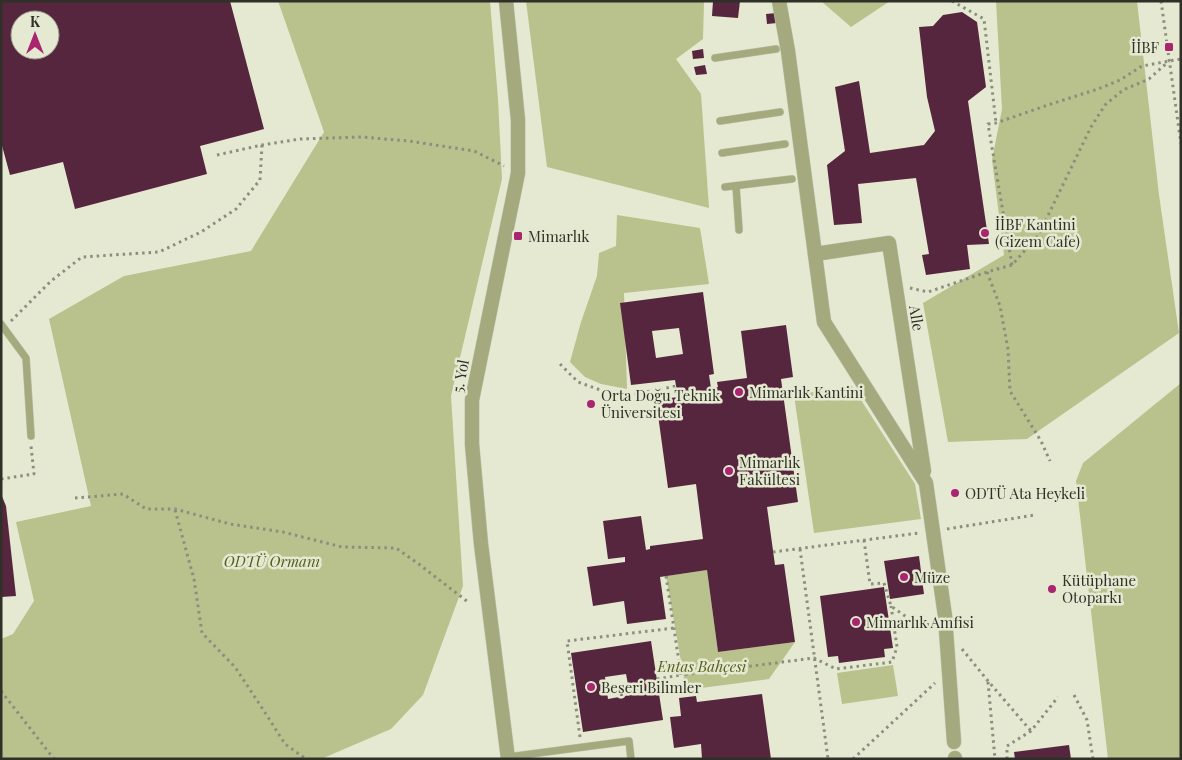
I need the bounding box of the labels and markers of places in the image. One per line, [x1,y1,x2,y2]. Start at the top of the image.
place label: İİBF [1131,37,1159,57]
marker: İİBF [1163,41,1175,53]
place label: İİBF Kantini (Gizem Cafe) [995,214,1080,251]
place label: Mimarlık [528,226,590,246]
marker: İİBF Kantini (Gizem Cafe) [979,227,991,239]
marker: Mimarlık [512,230,524,242]
place label: Mimarlık Kantini [749,382,864,402]
place label: Orta Doğu Teknik Üniversitesi [601,385,721,422]
marker: Mimarlık Kantini [733,386,745,398]
marker: Orta Doğu Teknik Üniversitesi [585,398,597,410]
place label: Mimarlık Fakültesi [739,452,801,489]
marker: Mimarlık Fakültesi [723,465,735,477]
place label: ODTÜ Ata Heykeli [965,483,1086,503]
marker: ODTÜ Ata Heykeli [949,487,961,499]
place label: Müze [914,567,950,587]
place label: Kütüphane Otoparkı [1062,570,1136,607]
marker: Müze [898,571,910,583]
marker: Kütüphane Otoparkı [1046,583,1058,595]
place label: Mimarlık Amfisi [866,612,974,632]
marker: Mimarlık Amfisi [850,616,862,628]
place label: Beşeri Bilimler [601,677,701,697]
marker: Beşeri Bilimler [585,681,597,693]

